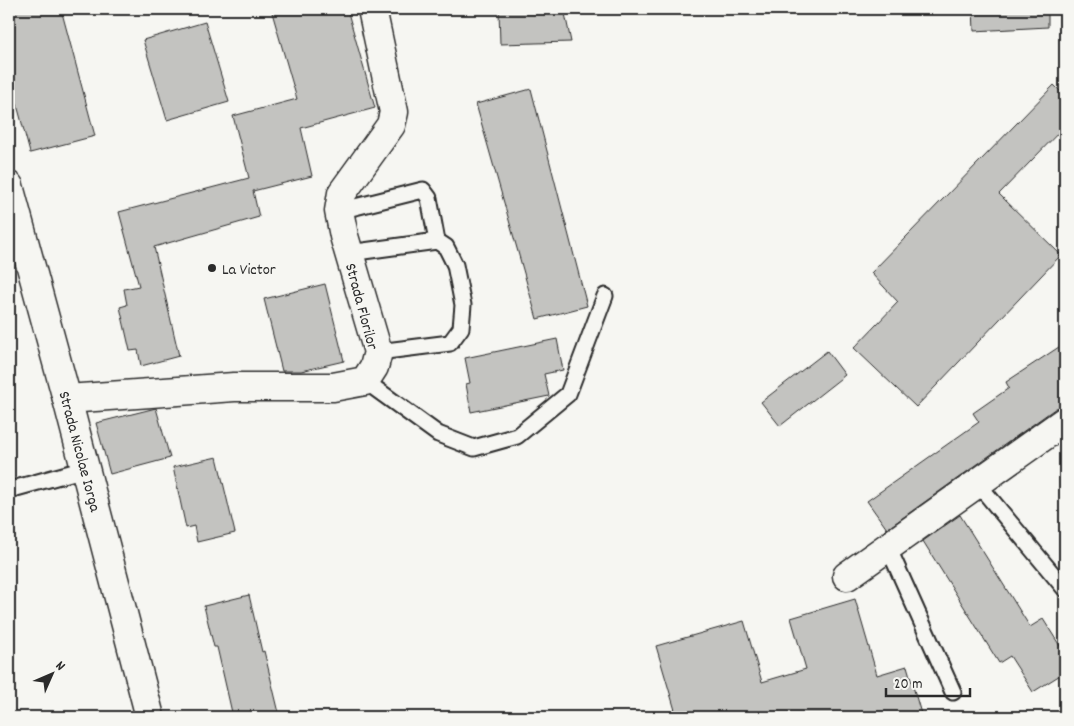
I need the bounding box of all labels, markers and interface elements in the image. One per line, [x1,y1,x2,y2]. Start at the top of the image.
place label: La Victor [222,259,276,282]
street label: Strada Florilor [338,261,383,353]
marker: La Victor [206,262,218,274]
street label: Strada Nicolae Iorga [51,389,106,515]
north arrow [28,648,78,698]
text: N [50,657,69,676]
scale bar [886,666,970,698]
text: 20 m [894,674,922,696]

